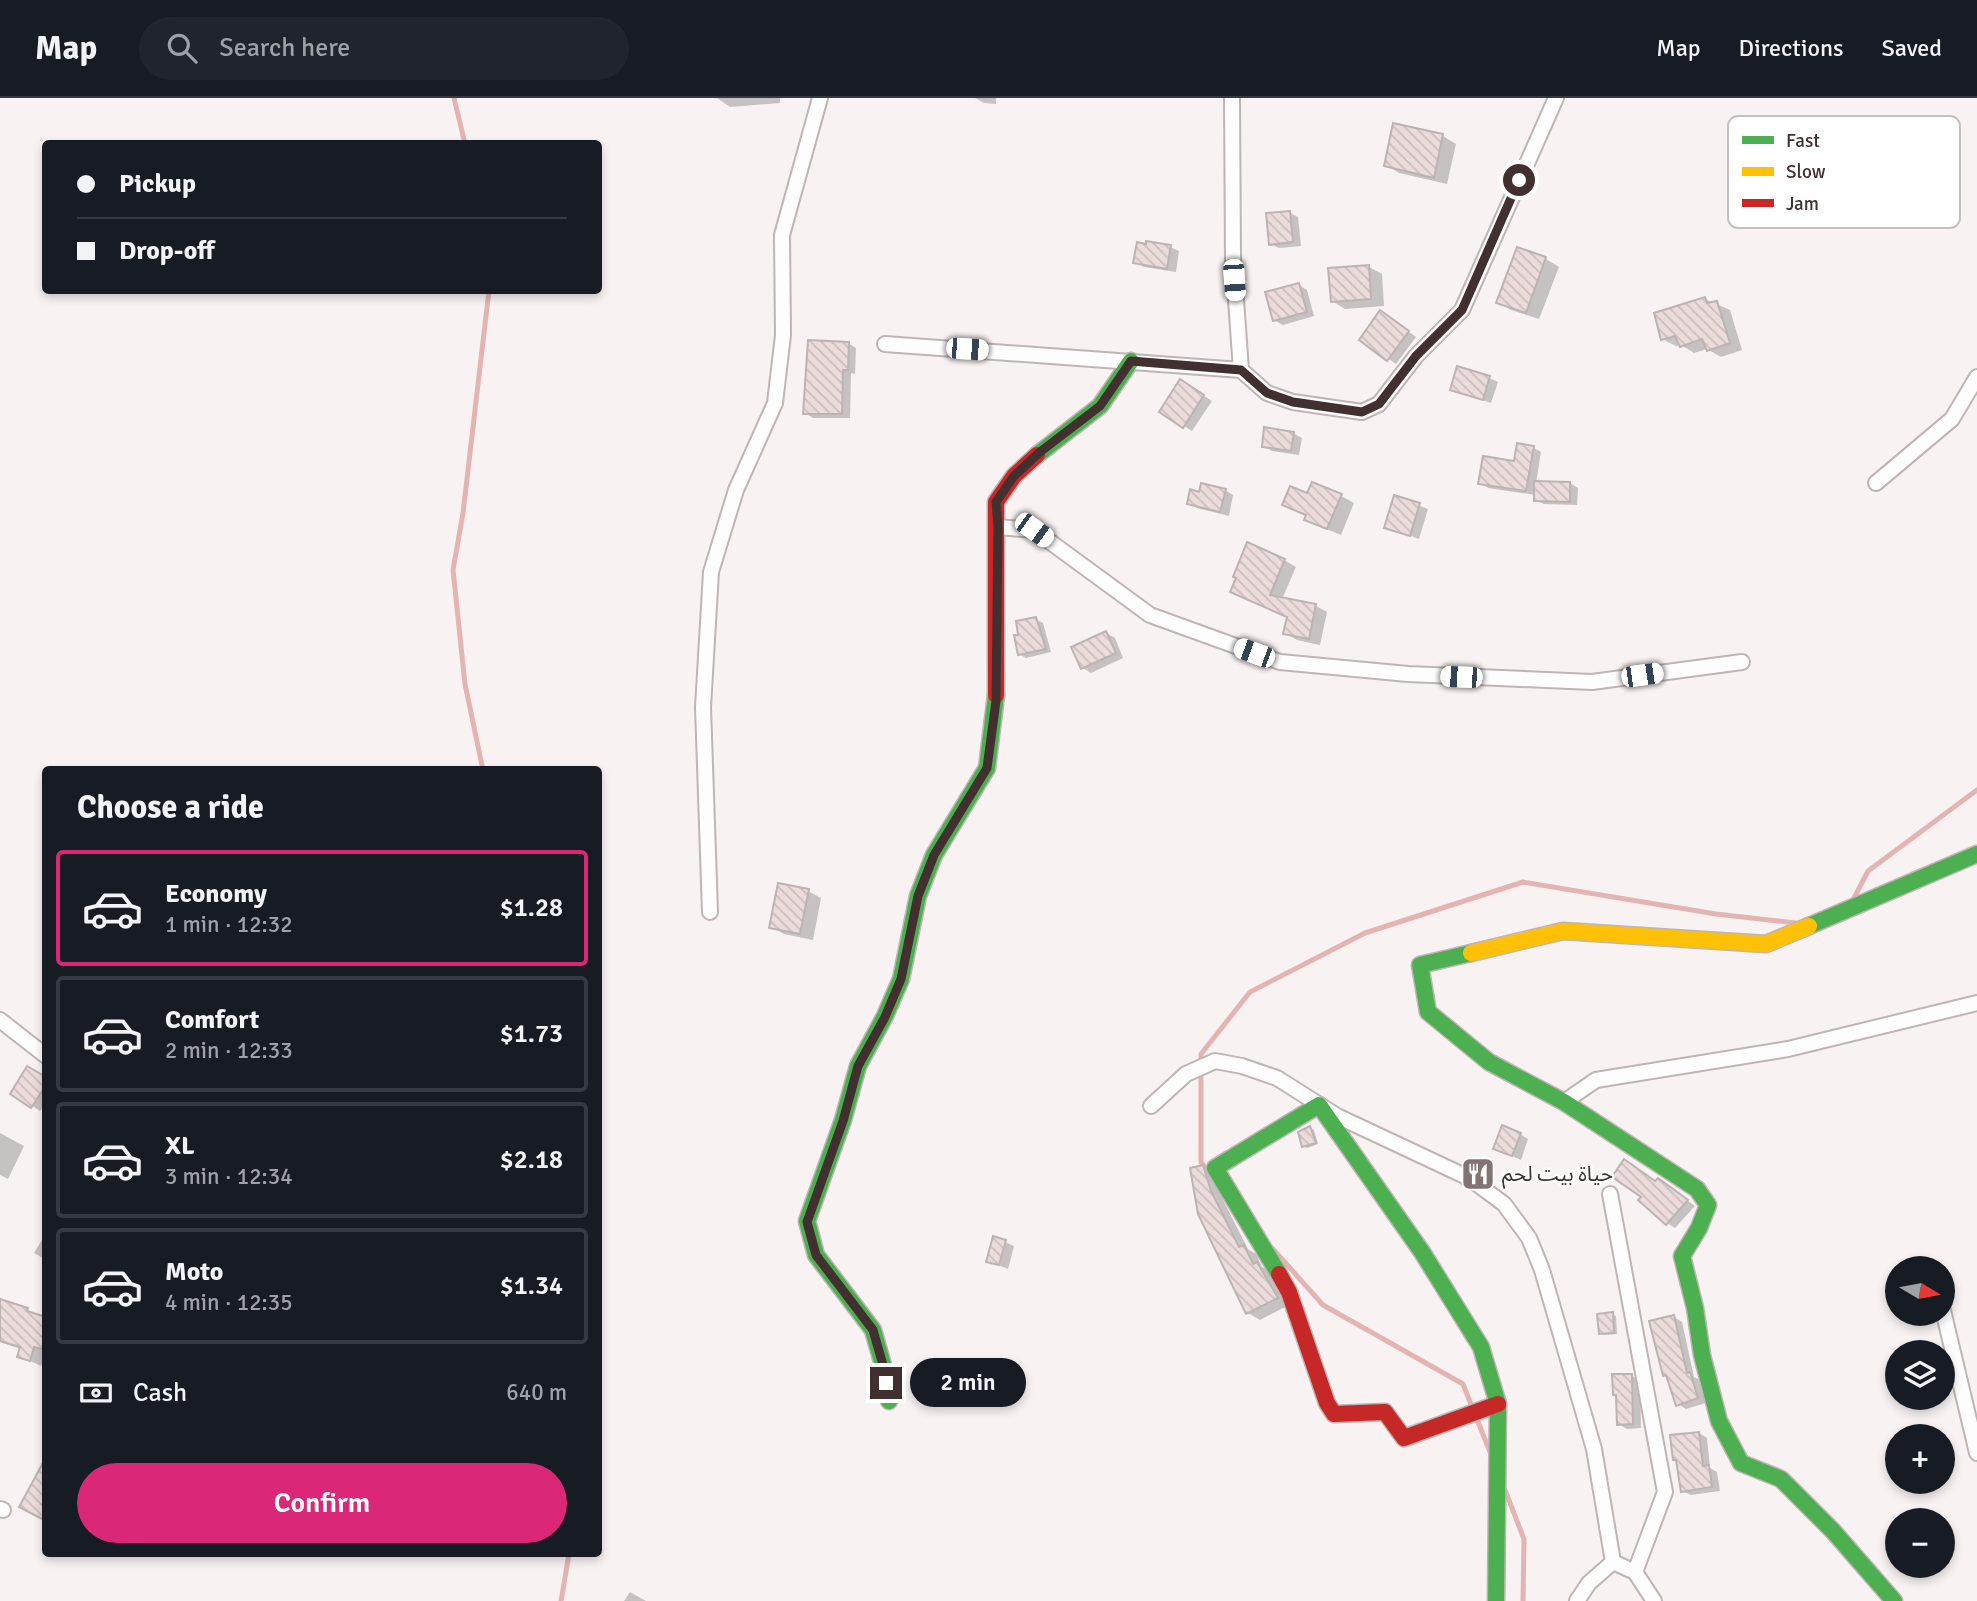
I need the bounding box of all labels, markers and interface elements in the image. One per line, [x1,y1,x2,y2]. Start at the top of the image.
search box [139,17,629,80]
text: Map [35,28,97,69]
icon: search [163,29,201,67]
text: Search here [219,32,350,64]
text: Map [1656,33,1701,63]
text: Directions [1739,33,1844,63]
text: Saved [1882,33,1942,63]
legend [1728,116,1960,228]
text: Fast [1786,129,1820,153]
text: Slow [1786,160,1826,184]
route start [1503,164,1535,196]
text: Pickup [119,168,196,200]
text: Jam [1786,192,1819,216]
text: Drop-off [119,235,215,267]
car [1223,258,1246,302]
car [946,337,989,361]
car [1011,509,1058,551]
car [1231,636,1278,670]
car [1620,662,1665,688]
car [1440,666,1483,688]
text: Choose a ride [77,788,264,827]
icon: car [81,877,144,940]
text: Economy [165,878,267,910]
text: $1.28 [500,892,563,924]
text: 1 min · 12:32 [165,910,293,939]
icon: car [81,1003,144,1066]
text: Comfort [165,1004,259,1036]
text: $1.73 [500,1018,563,1050]
text: 2 min · 12:33 [165,1036,293,1065]
icon: car [81,1129,144,1192]
text: XL [165,1130,195,1162]
text: $2.18 [500,1144,563,1176]
restaurant icon: حياة بيت لحم [1459,1155,1497,1193]
place label: حياة بيت لحم [1502,1161,1613,1189]
text: 3 min · 12:34 [165,1162,293,1191]
icon: car [81,1255,144,1318]
text: Moto [165,1256,223,1288]
north arrow [1885,1256,1955,1326]
map controls [1885,1256,1955,1578]
text: $1.34 [500,1270,563,1302]
text: 4 min · 12:35 [165,1288,293,1317]
button: layers [1885,1340,1955,1410]
callout: 2 min [910,1358,1026,1408]
route end [870,1367,902,1399]
text: 2 min [940,1368,996,1397]
icon: cash [77,1374,115,1412]
text: Cash [133,1377,187,1409]
text: 640 m [506,1378,567,1407]
button: + [1885,1424,1955,1494]
button: Confirm [77,1463,567,1543]
button: − [1885,1508,1955,1578]

